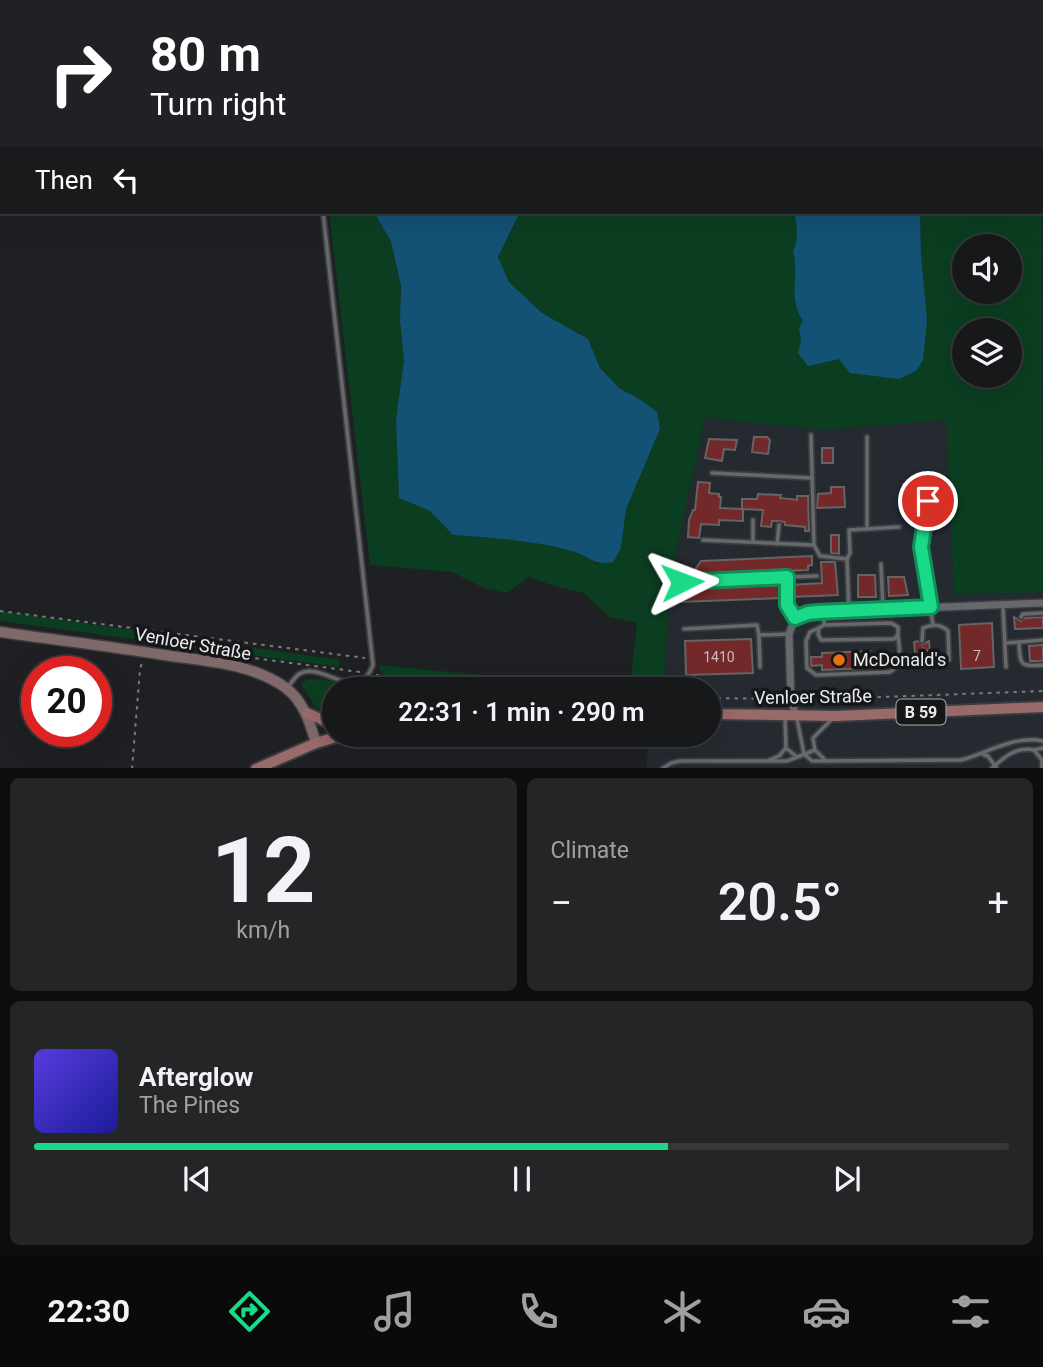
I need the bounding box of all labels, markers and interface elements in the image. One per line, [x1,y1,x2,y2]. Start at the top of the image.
text: 80 m [150,26,261,83]
icon: right [35,28,126,119]
text: Turn right [150,85,286,123]
icon: left [107,161,145,199]
text: Then [35,165,93,195]
map controls [952,234,1022,388]
button: sound [952,234,1022,304]
button: layers [952,318,1022,388]
pin [898,471,958,531]
icon: arrive [909,482,947,520]
position arrow [645,545,719,619]
street label: Venloer Straße [133,623,253,664]
house number: 7 [973,648,981,664]
house number: 1410 [703,649,735,665]
place label: McDonald's [853,649,946,670]
marker: McDonald's [831,652,847,668]
speed limit sign: 20 [21,656,112,747]
street label: Venloer Straße [754,685,872,708]
text: 22:31 · 1 min · 290 m [398,697,645,727]
road number: B 59 [897,699,946,724]
text: 12 [211,818,315,924]
text: Climate [551,837,629,864]
text: 20.5° [718,872,842,933]
text: − [551,881,572,925]
text: + [987,881,1009,925]
text: km/h [236,917,290,944]
text: Afterglow [139,1062,253,1092]
text: The Pines [139,1092,240,1119]
icon: previous [178,1160,216,1198]
icon: pause [503,1160,541,1198]
icon: next [828,1160,866,1198]
icon: directions [225,1287,274,1336]
icon: music [370,1287,419,1336]
icon: phone [514,1287,563,1336]
icon: climate [658,1287,707,1336]
icon: car [802,1287,851,1336]
icon: filters [946,1287,995,1336]
text: 22:30 [48,1292,130,1330]

